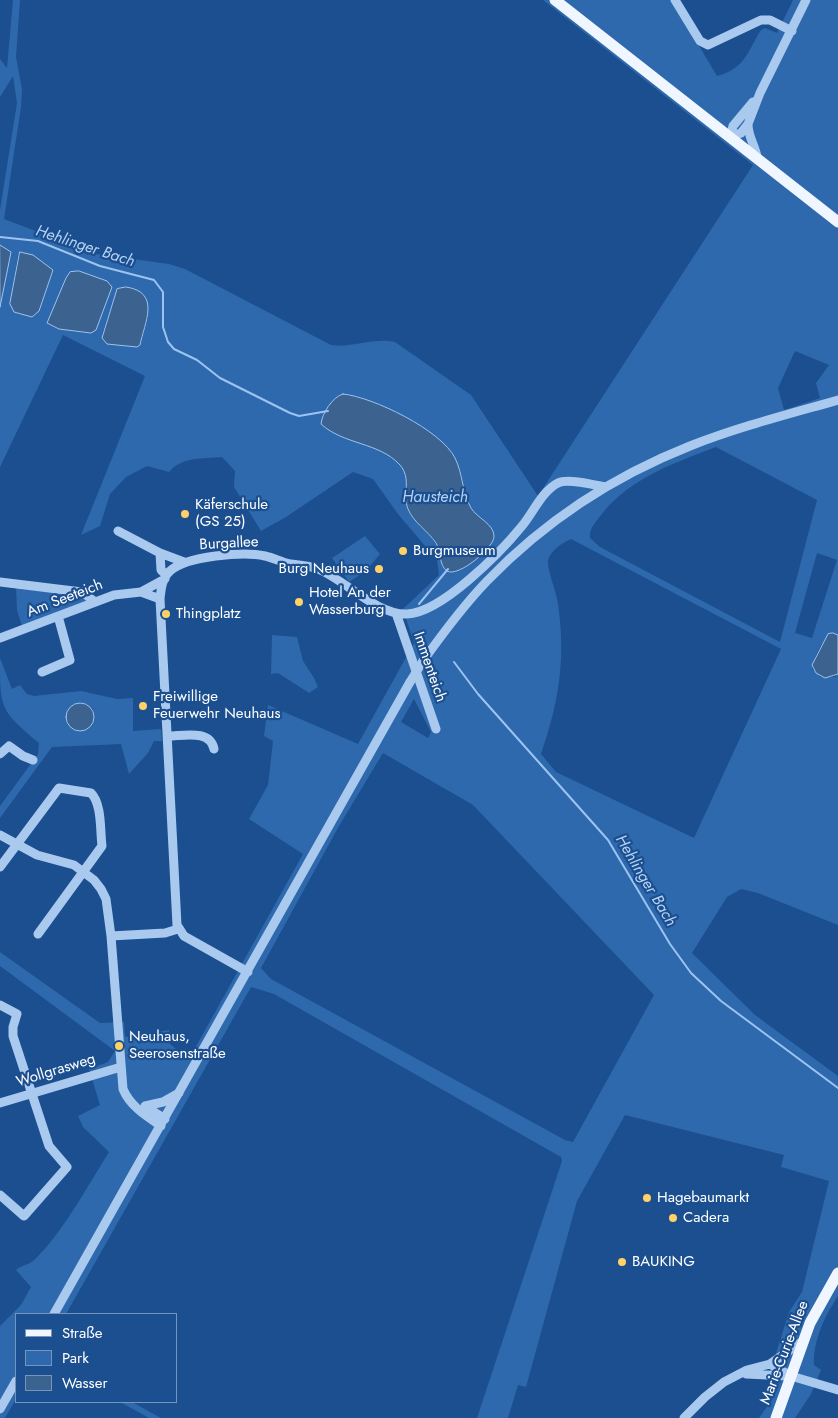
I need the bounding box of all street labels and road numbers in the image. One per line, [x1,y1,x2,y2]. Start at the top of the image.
street label: Burgallee [199,533,259,555]
street label: Am Seeteich [24,576,106,622]
street label: Immenteich [409,630,449,704]
street label: Wollgrasweg [14,1050,98,1092]
street label: Marie-Curie-Allee [757,1299,813,1407]

